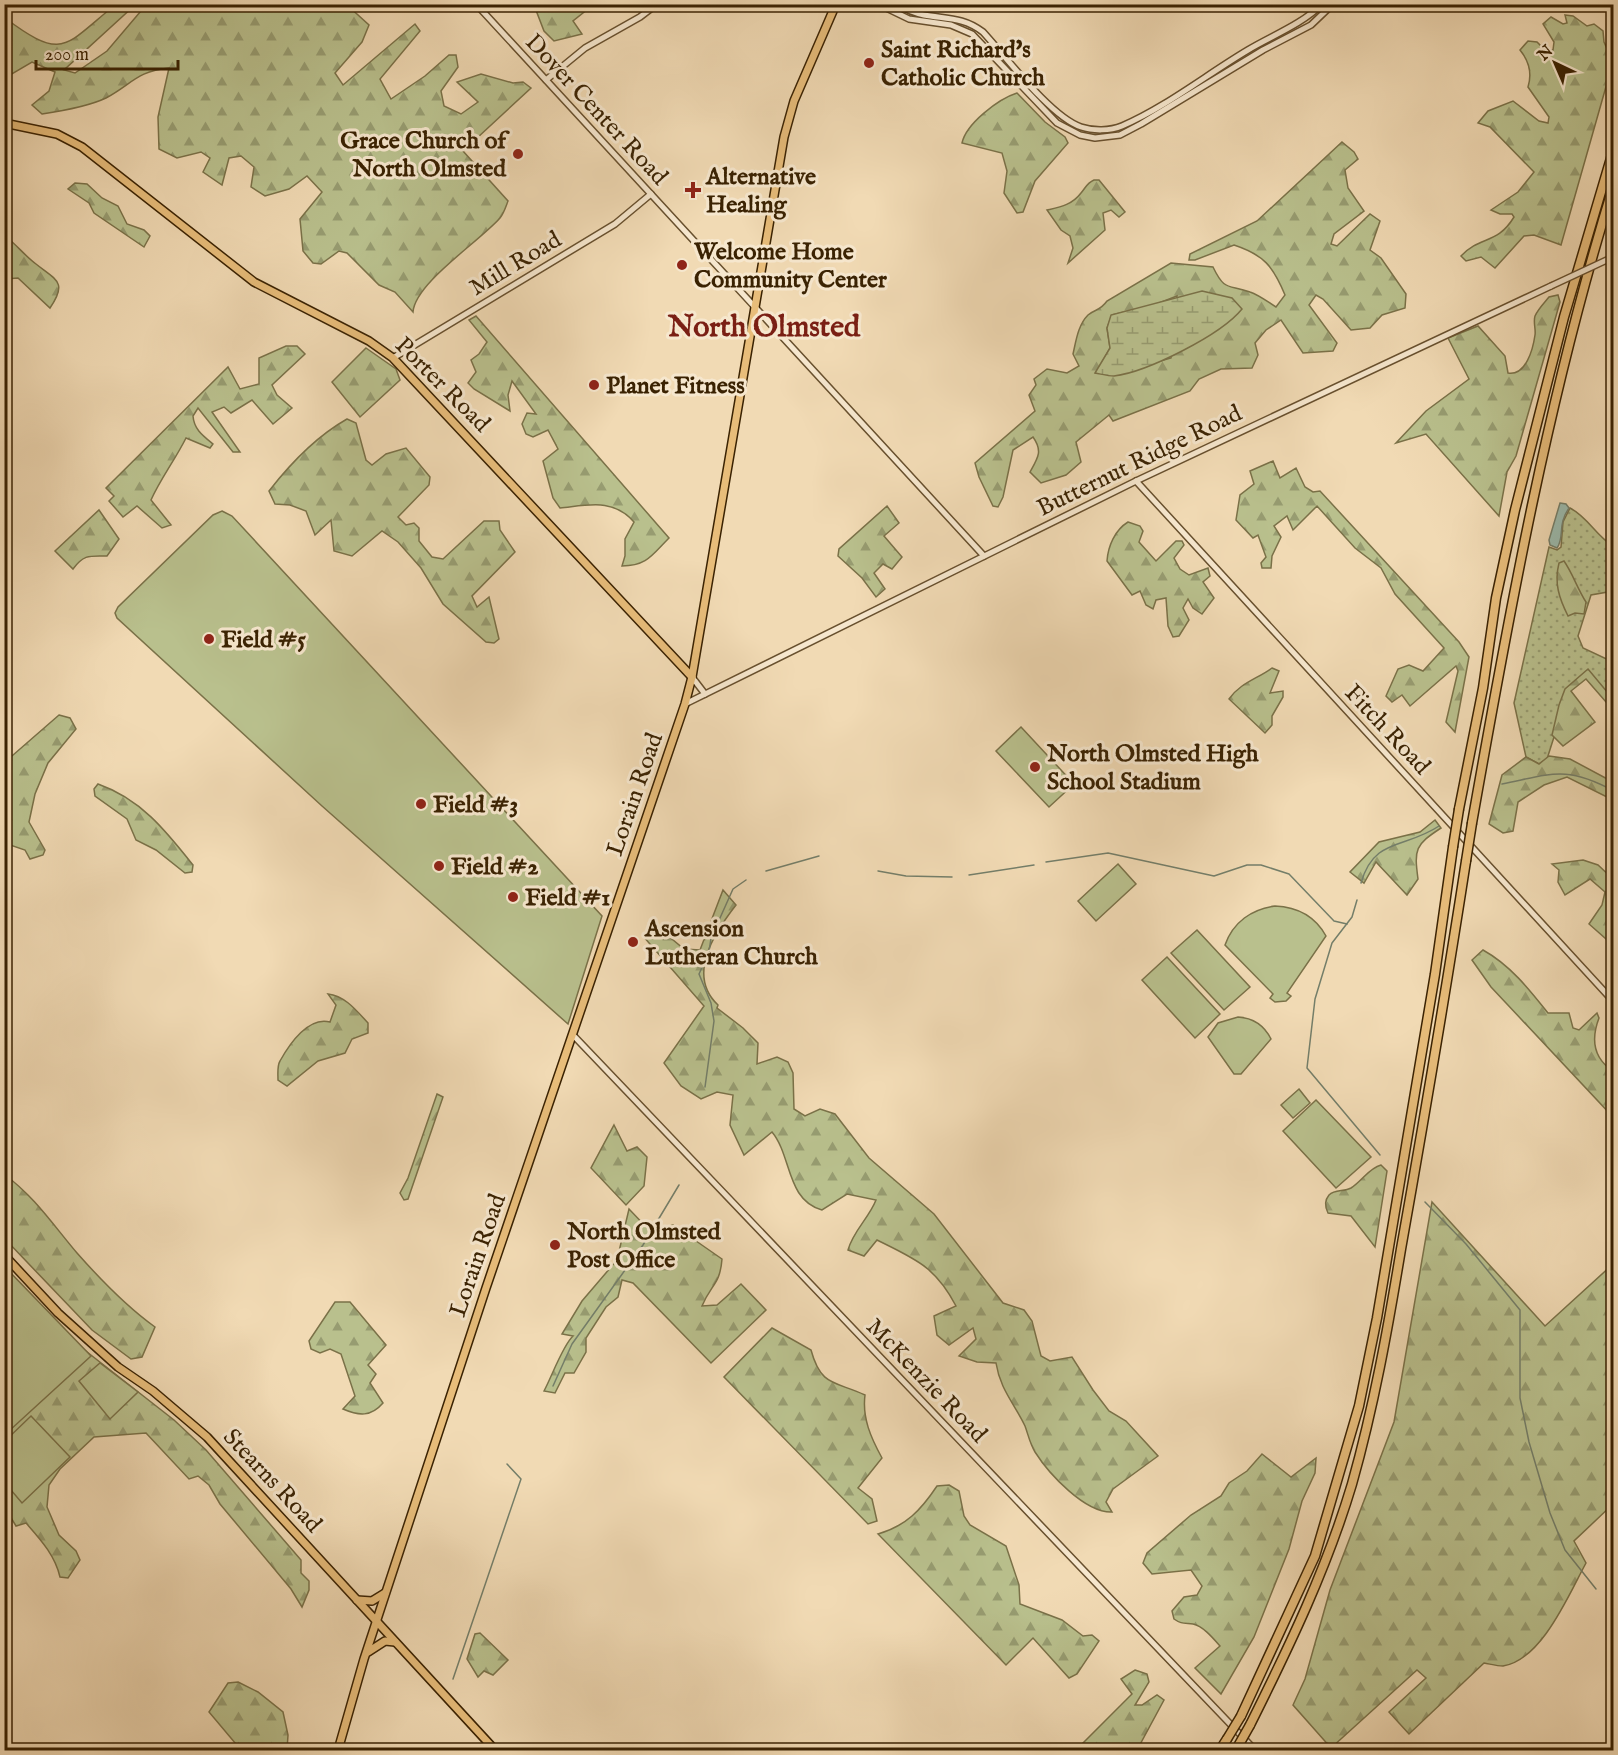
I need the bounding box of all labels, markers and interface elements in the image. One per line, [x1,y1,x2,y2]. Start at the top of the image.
street label: Dover Center Road [518,28,674,192]
scale bar [36,33,178,71]
north arrow [1525,33,1585,93]
place label: Saint Richard's Catholic Church [881,35,1045,94]
text: N [1533,42,1558,66]
text: 200 m [45,44,89,67]
marker: Saint Richard's Catholic Church [862,56,876,70]
place label: Grace Church of North Olmsted [340,126,510,185]
marker: Grace Church of North Olmsted [511,147,525,161]
place label: Alternative Healing [705,162,816,221]
marker: Alternative Healing [684,181,702,199]
street label: Mill Road [464,225,567,304]
place label: Welcome Home Community Center [693,237,887,296]
marker: Welcome Home Community Center [675,258,689,272]
district label: North Olmsted [667,309,861,347]
street label: Porter Road [388,331,496,440]
place label: Planet Fitness [606,371,745,402]
marker: Planet Fitness [587,378,601,392]
street label: Butternut Ridge Road [1032,398,1247,524]
place label: Field #5 [221,625,306,656]
marker: Field #5 [202,632,216,646]
street label: Fitch Road [1337,678,1437,782]
street label: Lorain Road [600,729,671,860]
place label: North Olmsted High School Stadium [1046,739,1259,798]
marker: North Olmsted High School Stadium [1028,760,1042,774]
place label: Field #3 [433,790,518,821]
marker: Field #3 [414,797,428,811]
place label: Field #2 [451,852,539,883]
marker: Field #2 [432,859,446,873]
place label: Field #1 [525,883,610,914]
marker: Field #1 [506,890,520,904]
place label: Ascension Lutheran Church [644,914,818,973]
marker: Ascension Lutheran Church [626,935,640,949]
street label: Lorain Road [443,1190,514,1321]
place label: North Olmsted Post Office [566,1217,722,1276]
marker: North Olmsted Post Office [548,1238,562,1252]
street label: McKenzie Road [859,1312,993,1450]
street label: Stearns Road [216,1422,328,1540]

